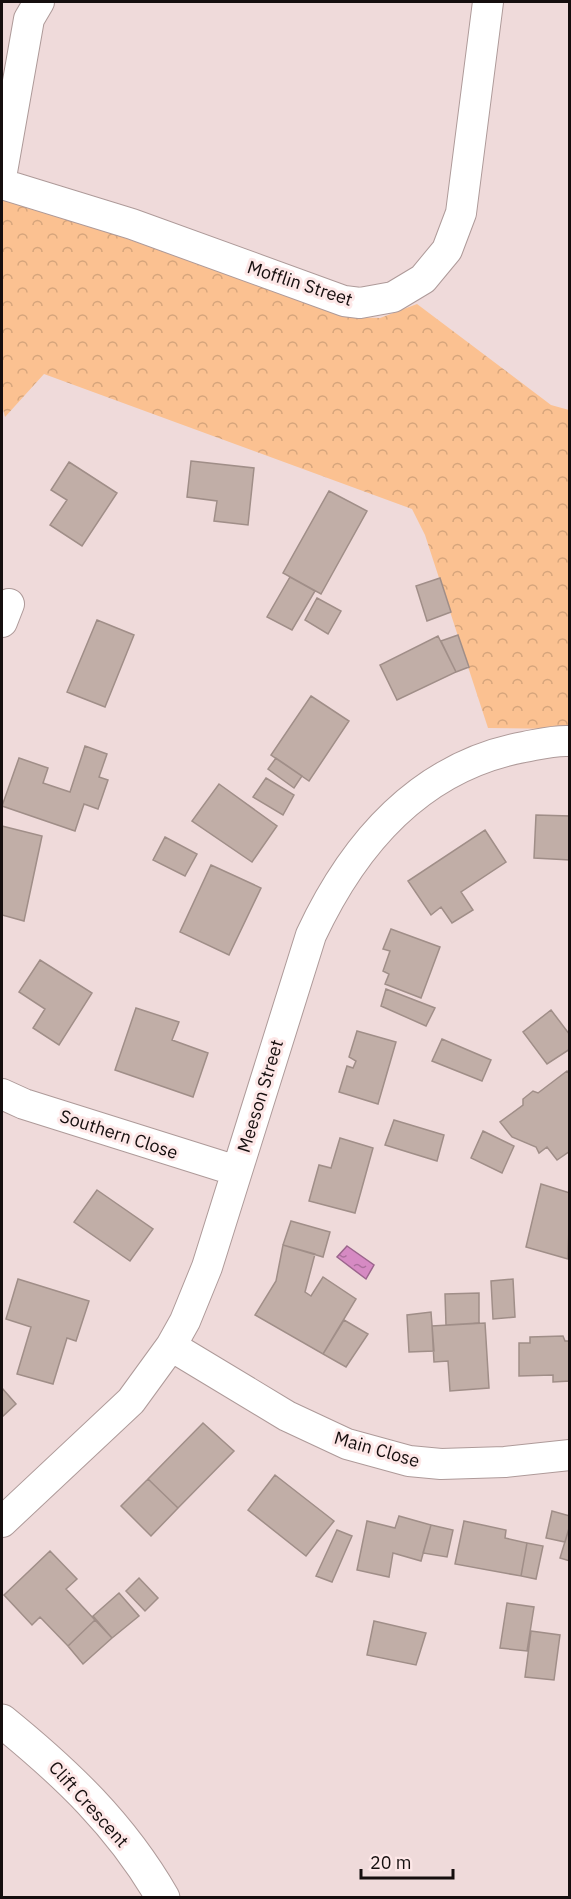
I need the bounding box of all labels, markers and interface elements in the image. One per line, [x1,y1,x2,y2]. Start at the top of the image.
street label: Mofflin Street [244,255,356,311]
street label: Meeson Street [232,1037,288,1155]
street label: Southern Close [57,1104,181,1164]
street label: Main Close [332,1426,423,1472]
street label: Clift Crescent [44,1756,134,1852]
scale bar [361,1842,452,1880]
text: 20 m [370,1851,412,1874]

